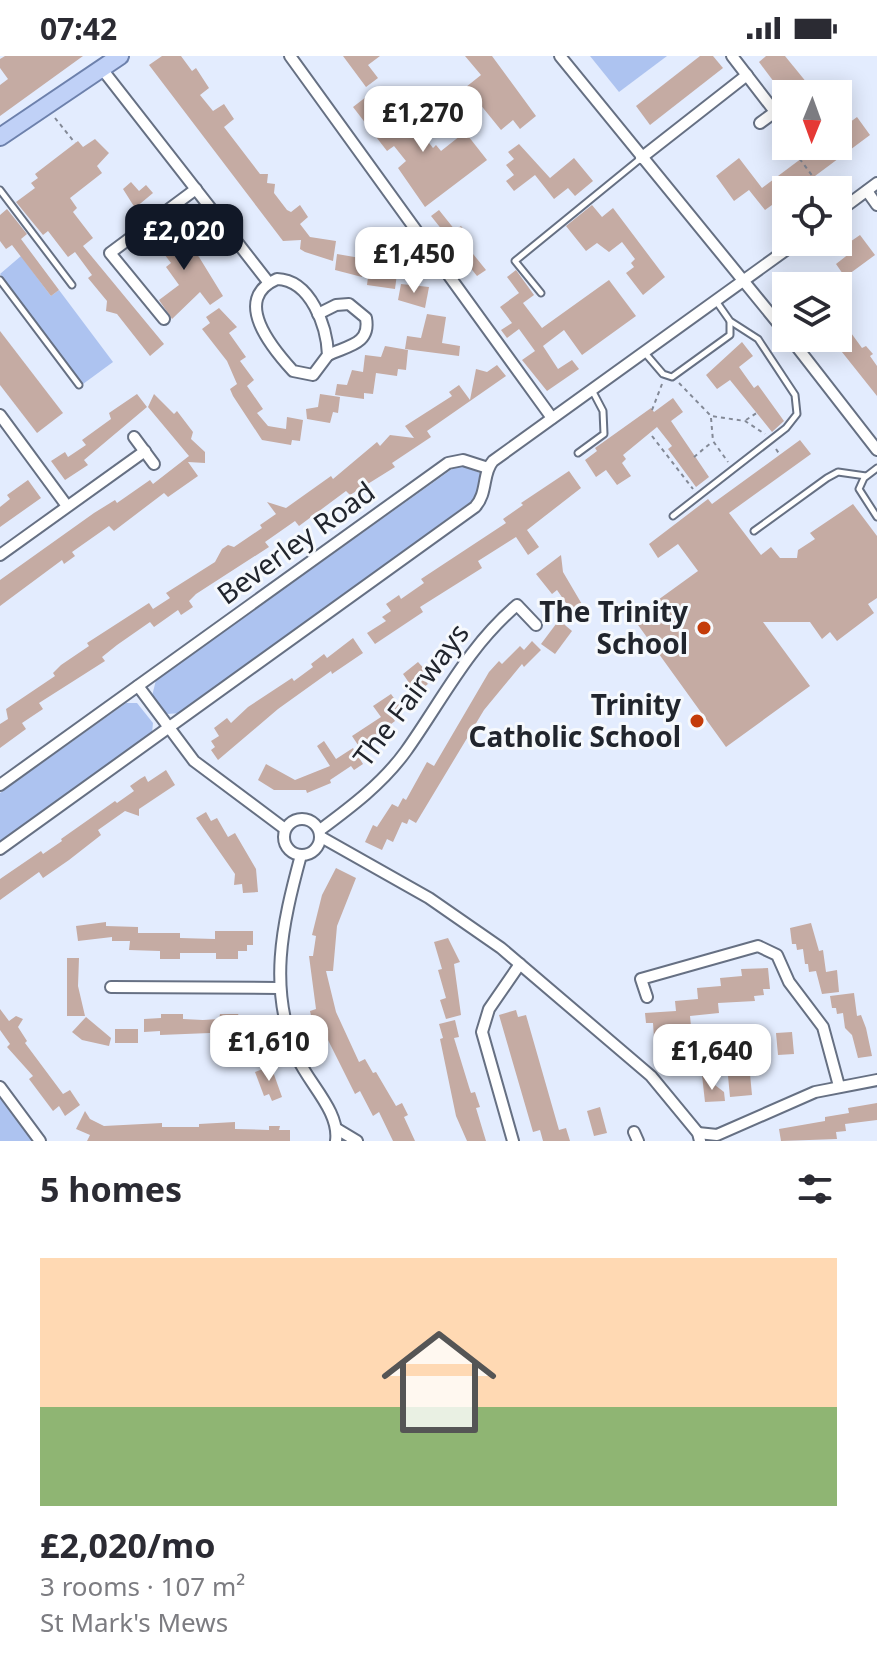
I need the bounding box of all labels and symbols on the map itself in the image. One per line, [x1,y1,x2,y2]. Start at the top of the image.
north arrow [772,80,852,160]
pin: £1,270 [358,86,488,154]
pin: £2,020 [119,204,249,272]
pin: £1,450 [349,227,479,295]
street label: Beverley Road [209,472,382,612]
place label: The Trinity School [539,592,688,662]
street label: The Fairways [344,615,477,774]
marker: The Trinity School [695,619,713,637]
place label: Trinity Catholic School [469,685,681,755]
marker: Trinity Catholic School [688,712,706,730]
pin: £1,610 [204,1015,334,1083]
pin: £1,640 [647,1024,777,1092]

